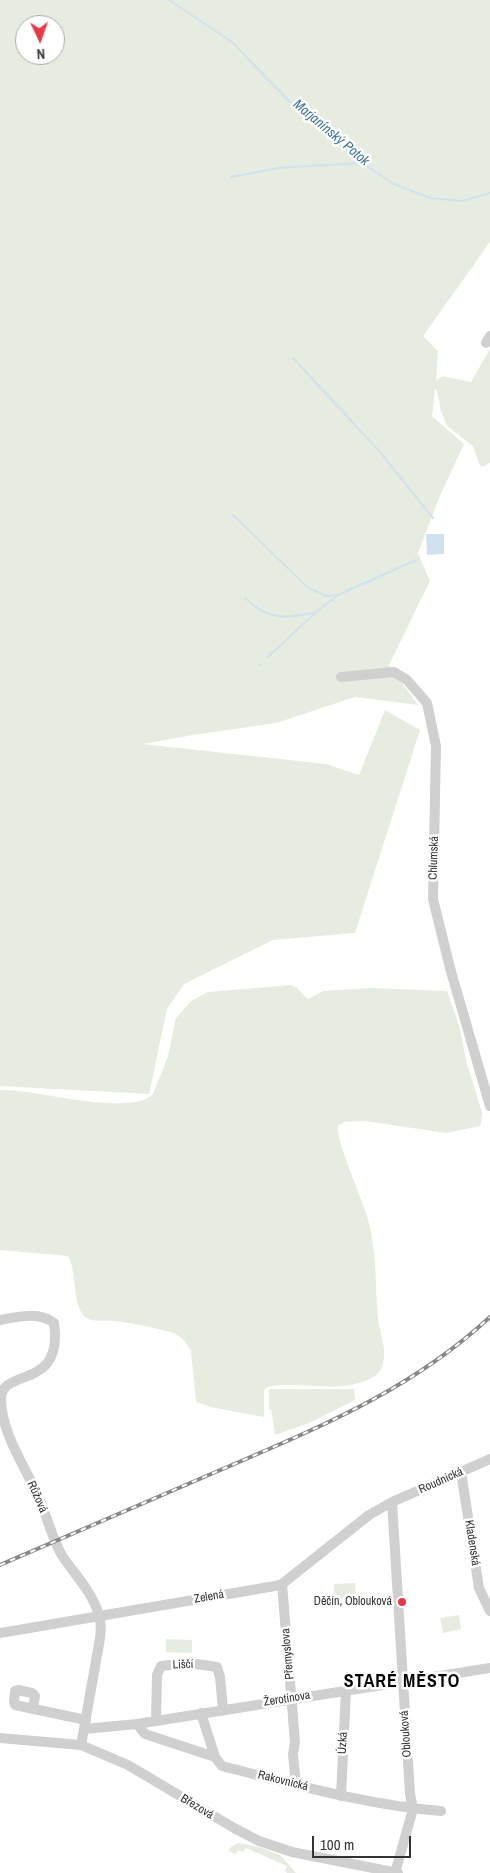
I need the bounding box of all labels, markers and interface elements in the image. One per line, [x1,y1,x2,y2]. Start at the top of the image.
north arrow [15,15,65,65]
text: N [36,45,45,63]
water label: Marjanínský Potok [289,96,373,170]
street label: Chlumská [426,836,442,880]
street label: Roudnická [417,1465,465,1497]
street label: Růžová [24,1479,50,1515]
street label: Kladenská [461,1519,483,1567]
street label: Zelená [193,1587,225,1607]
place label: Děčín, Oblouková [314,1595,392,1609]
marker: Děčín, Oblouková [396,1596,408,1608]
street label: Přemyslova [279,1628,297,1680]
street label: Liščí [172,1657,194,1673]
district label: STARÉ MĚSTO [342,1671,462,1693]
street label: Žerotínova [263,1688,311,1710]
street label: Oblouková [397,1710,415,1758]
street label: Úzká [335,1731,351,1755]
street label: Rakovnická [256,1768,310,1794]
street label: Březová [178,1792,216,1822]
scale bar [315,1826,414,1858]
text: 100 m [320,1834,354,1855]

